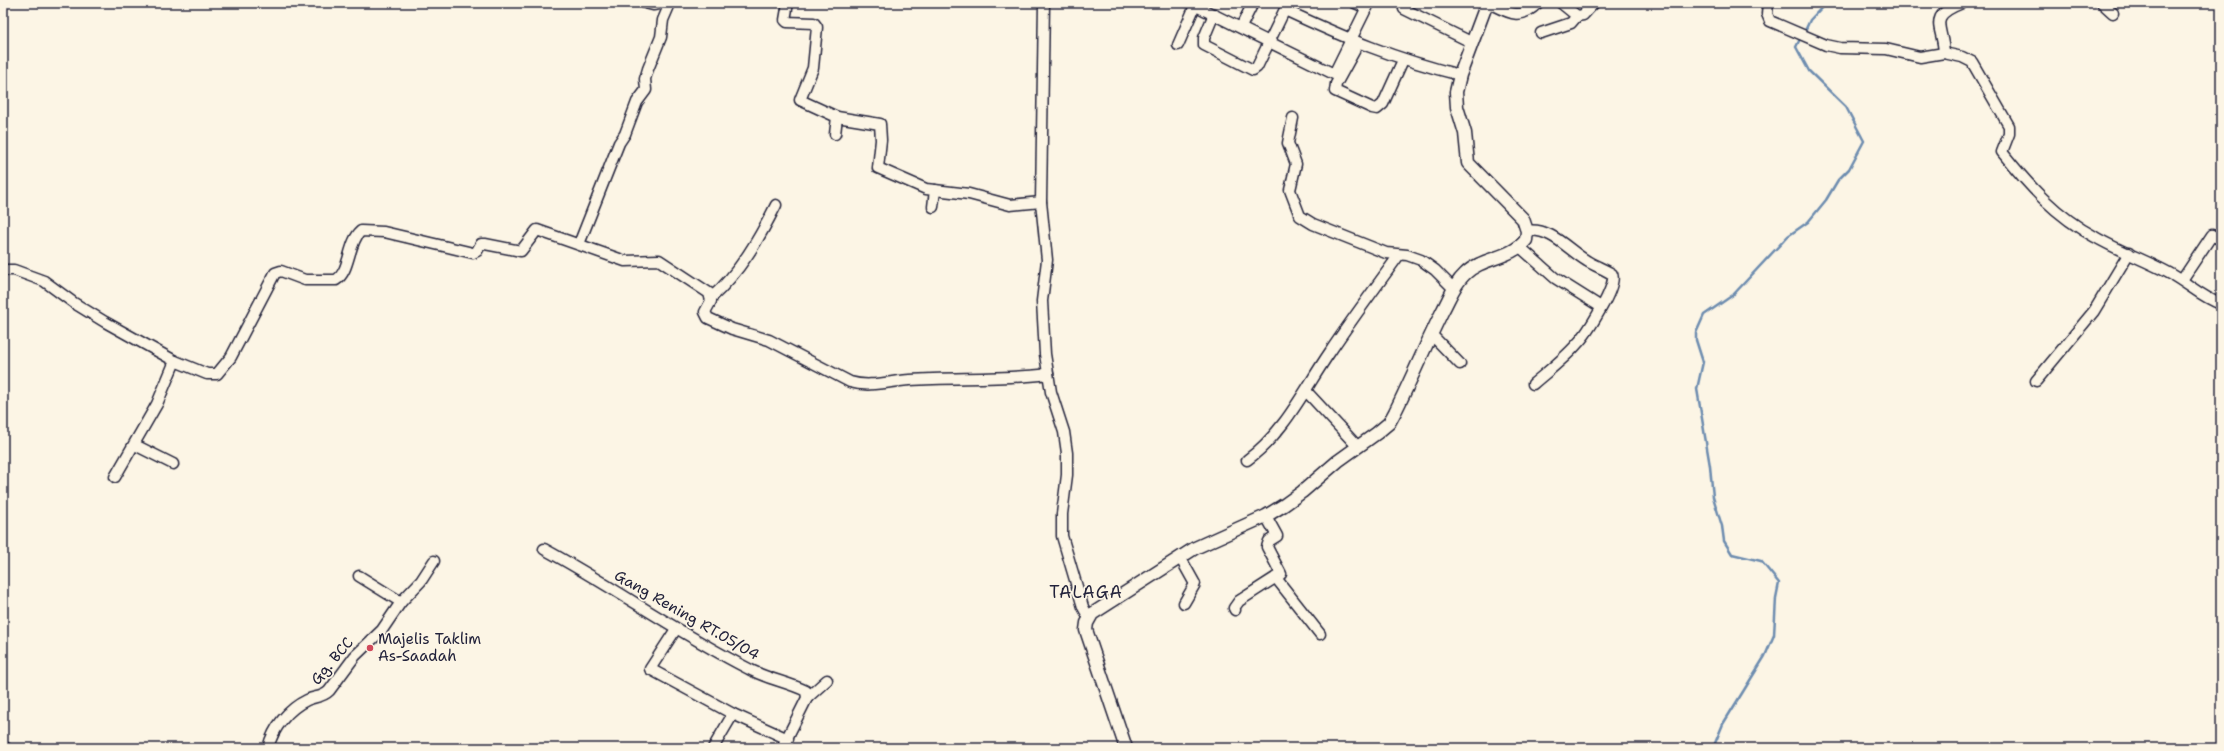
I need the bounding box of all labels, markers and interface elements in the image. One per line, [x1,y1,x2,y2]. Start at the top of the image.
street label: Gang Rening RT.05/04 [611,565,763,665]
district label: TALAGA [1049,581,1123,603]
place label: Majelis Taklim As-Saadah [378,629,481,666]
street label: Gg. BCC [306,633,358,689]
marker: Majelis Taklim As-Saadah [365,643,375,653]

